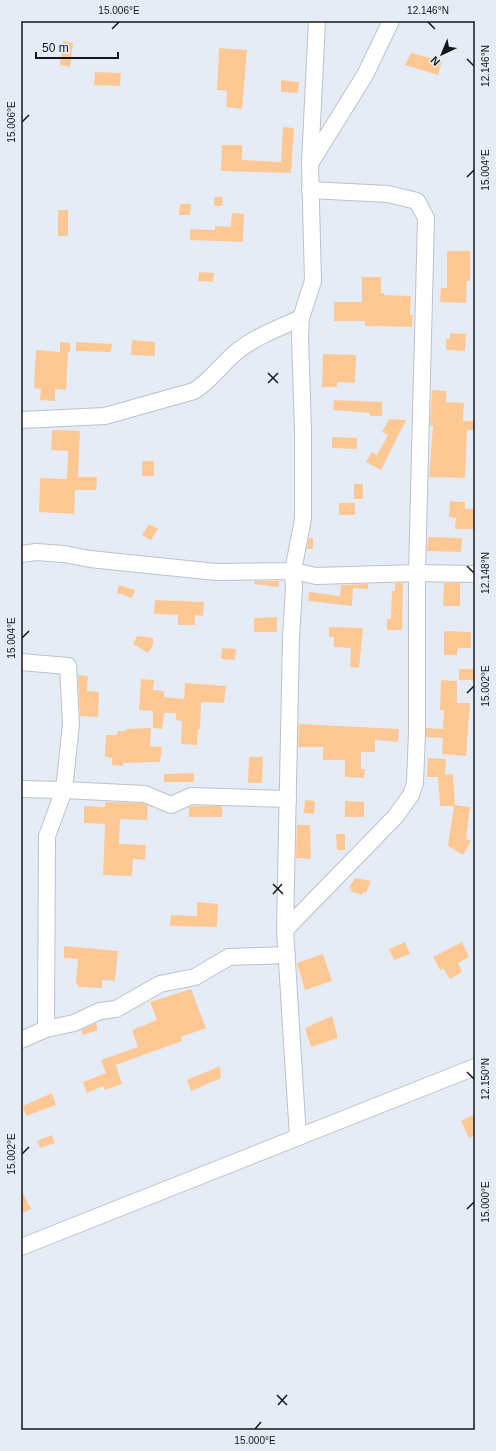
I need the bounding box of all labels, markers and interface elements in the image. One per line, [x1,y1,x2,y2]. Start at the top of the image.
text: 15.006°E [98,5,140,16]
text: 12.146°N [407,5,449,16]
scale bar [36,34,118,60]
north arrow [422,34,462,74]
text: 50 m [42,41,69,55]
text: 12.146°N [480,45,491,87]
text: N [428,54,442,68]
text: 15.006°E [6,101,17,143]
text: 15.004°E [480,149,491,191]
text: 12.148°N [480,552,491,594]
text: 15.004°E [6,617,17,659]
text: 15.002°E [480,665,491,707]
text: 12.150°N [480,1058,491,1100]
text: 15.002°E [6,1133,17,1175]
text: 15.000°E [480,1181,491,1223]
text: 15.000°E [234,1435,276,1446]

